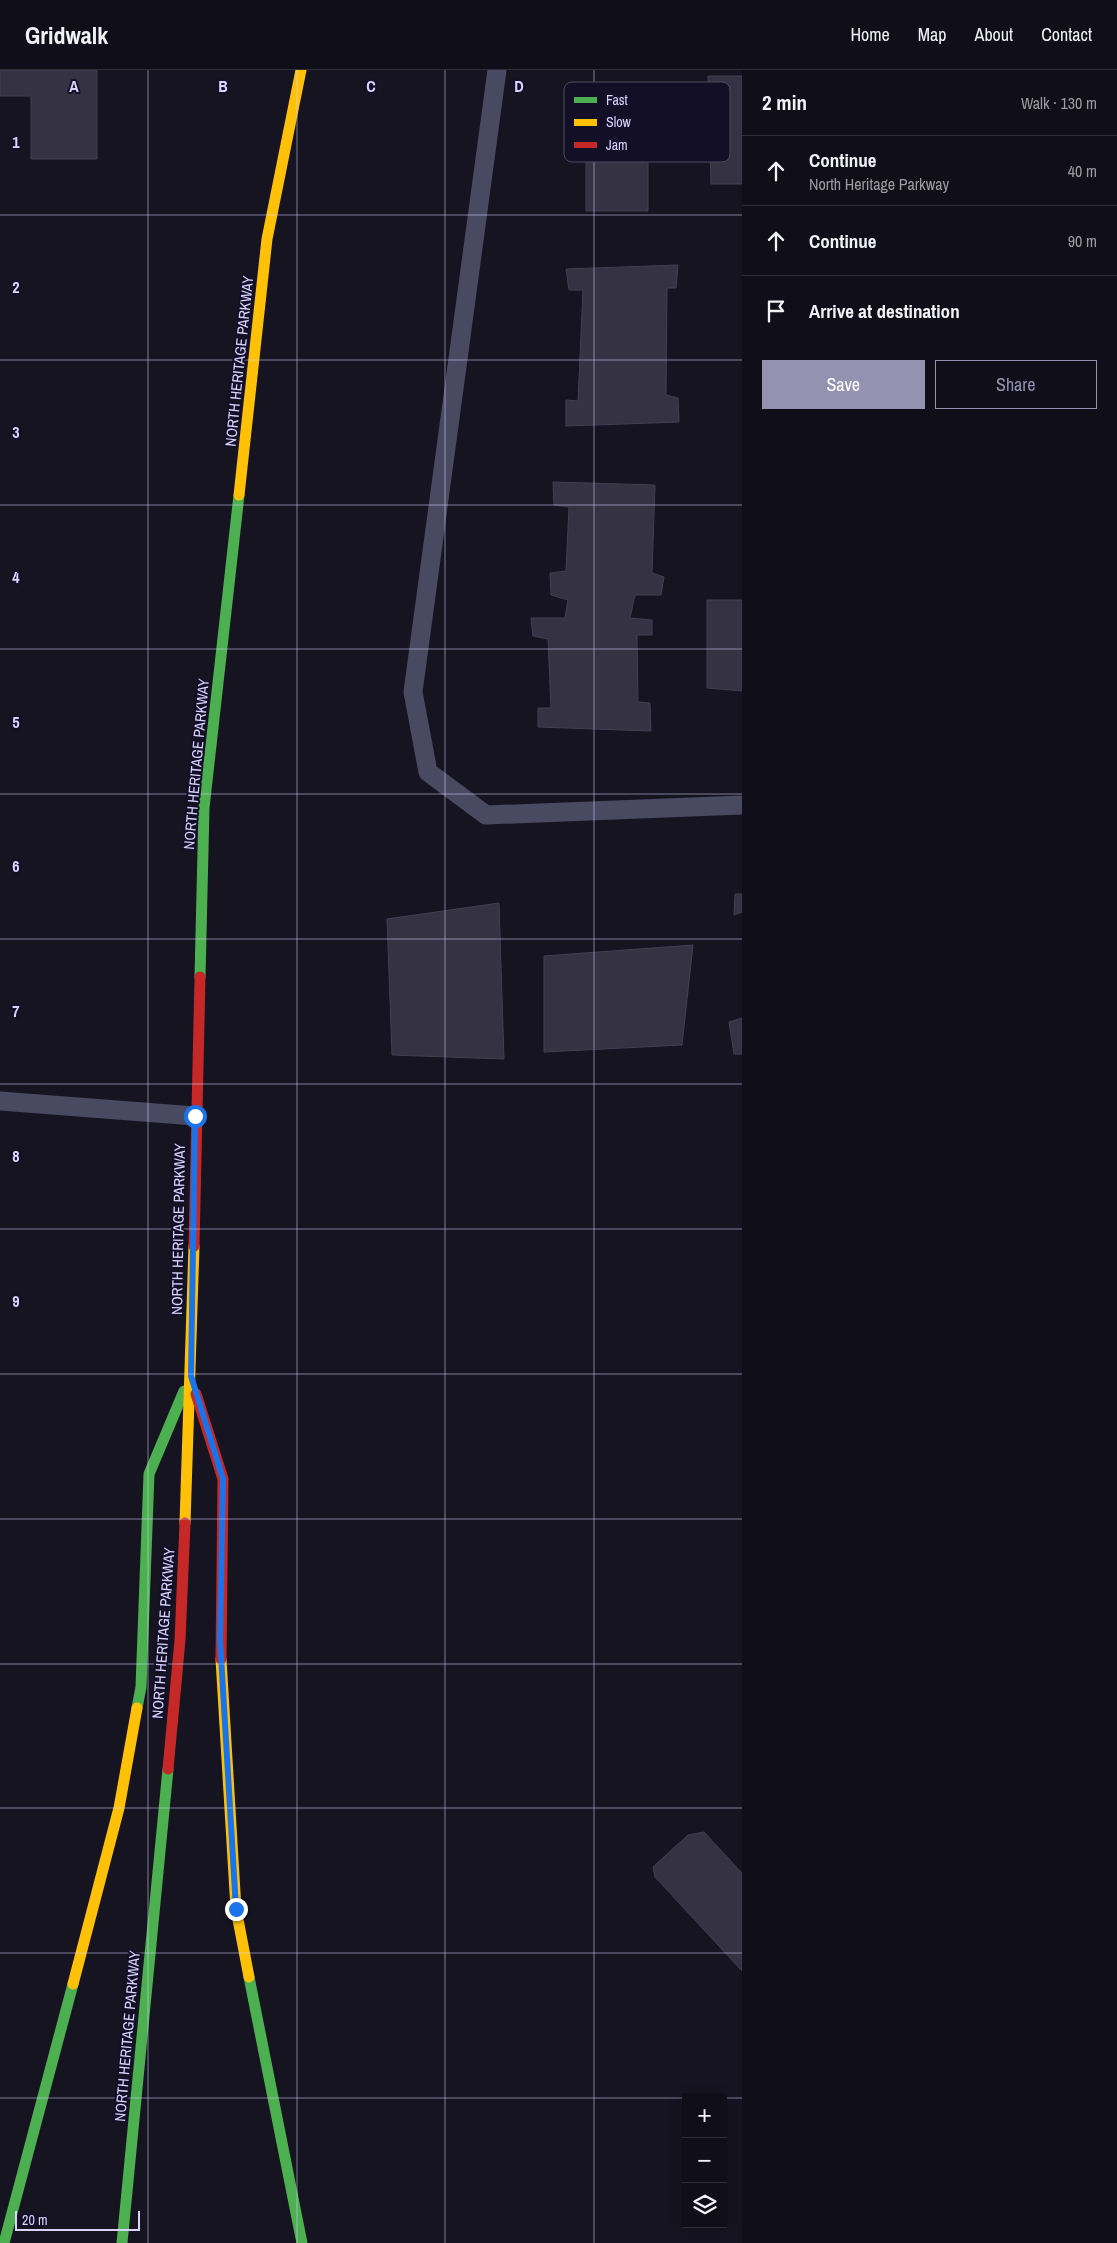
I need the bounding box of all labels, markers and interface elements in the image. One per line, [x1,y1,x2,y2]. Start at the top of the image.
text: Gridwalk [25,19,108,51]
text: Home [850,22,890,47]
text: Map [918,22,947,47]
text: About [975,22,1013,47]
text: Contact [1041,22,1092,47]
text: A [69,75,79,97]
text: B [218,75,228,97]
text: C [366,75,376,97]
text: D [514,75,524,97]
legend [564,82,730,162]
text: 2 min [762,88,807,117]
text: Fast [606,91,628,109]
text: Walk · 130 m [1021,92,1097,114]
text: Slow [606,113,632,131]
text: 1 [12,131,20,153]
text: Jam [606,136,628,154]
text: Continue [809,147,877,173]
icon: ahead [762,157,790,185]
text: 40 m [1068,160,1097,182]
text: North Heritage Parkway [809,173,949,195]
icon: ahead [762,227,790,255]
text: Continue [809,228,877,254]
text: 90 m [1068,230,1097,252]
street label: NORTH HERITAGE PARKWAY [220,274,258,447]
text: 2 [12,276,20,298]
icon: arrive [762,297,790,325]
text: Arrive at destination [809,298,960,324]
button: Save [762,360,925,409]
button: Share [935,360,1097,409]
text: 3 [12,421,20,443]
text: 4 [12,566,20,588]
street label: NORTH HERITAGE PARKWAY [178,677,214,850]
text: 5 [12,711,20,733]
text: 6 [12,855,20,877]
text: 7 [12,1000,20,1022]
route start [184,1105,207,1128]
street label: NORTH HERITAGE PARKWAY [166,1142,190,1315]
text: 8 [12,1145,20,1167]
text: 9 [12,1290,20,1312]
street label: NORTH HERITAGE PARKWAY [147,1546,180,1719]
route end [225,1898,248,1921]
street label: NORTH HERITAGE PARKWAY [109,1949,145,2122]
map controls [682,2093,727,2228]
button: + [682,2093,727,2138]
button: − [682,2138,727,2183]
button: layers [682,2183,727,2228]
scale bar [15,2208,140,2231]
text: 20 m [22,2211,48,2229]

